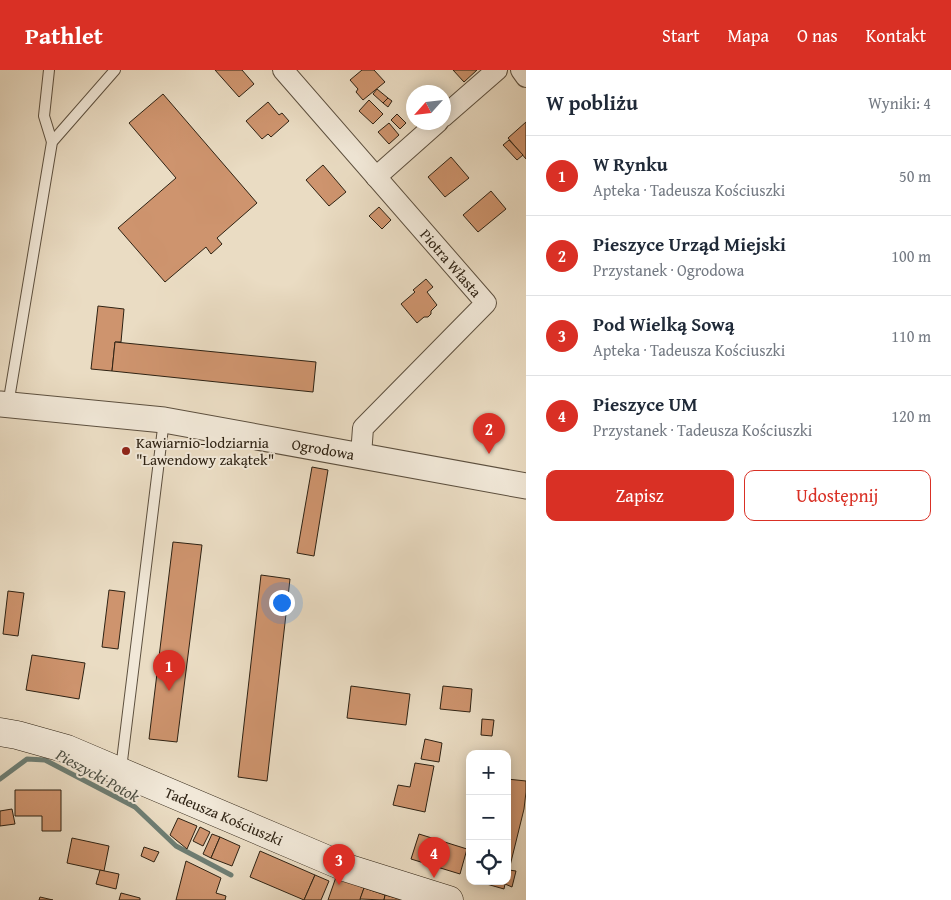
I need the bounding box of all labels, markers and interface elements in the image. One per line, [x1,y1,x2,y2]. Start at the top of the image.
text: Pathlet [25,18,103,53]
text: Start [662,22,700,49]
text: Mapa [728,22,769,49]
text: O nas [797,22,838,49]
text: Kontakt [866,22,926,49]
north arrow [406,85,451,130]
text: W pobliżu [546,87,638,118]
text: Wyniki: 4 [868,91,931,115]
text: W Rynku [593,150,668,178]
text: 1 [558,164,566,188]
text: 50 m [899,164,931,188]
text: Apteka · Tadeusza Kościuszki [593,178,785,202]
street label: Piotra Własta [415,224,487,302]
text: Pieszyce Urząd Miejski [593,230,786,258]
text: 2 [558,244,566,268]
text: 100 m [891,244,931,268]
text: Przystanek · Ogrodowa [593,258,744,282]
text: Pod Wielką Sową [593,310,734,338]
text: 3 [558,324,566,348]
text: 110 m [891,324,931,348]
text: Apteka · Tadeusza Kościuszki [593,338,785,362]
text: Pieszyce UM [593,390,698,418]
text: 4 [558,404,566,428]
text: 120 m [891,404,931,428]
pin: 2 [473,413,505,454]
text: Przystanek · Tadeusza Kościuszki [593,418,812,442]
place label: Kawiarnio-lodziarnia "Lawendowy zakątek" [136,432,274,470]
street label: Ogrodowa [290,433,356,465]
marker: Kawiarnio-lodziarnia "Lawendowy zakątek" [120,445,132,457]
button: Zapisz [546,470,734,521]
button: Udostępnij [744,470,931,521]
your location [269,590,295,616]
pin: 1 [153,650,185,691]
water label: Pieszycki Potok [51,742,145,808]
map controls [466,750,511,885]
button: + [466,750,511,795]
street label: Tadeusza Kościuszki [162,782,286,850]
button: − [466,795,511,840]
pin: 4 [418,837,450,878]
button: locate [466,840,511,885]
pin: 3 [323,844,355,885]

